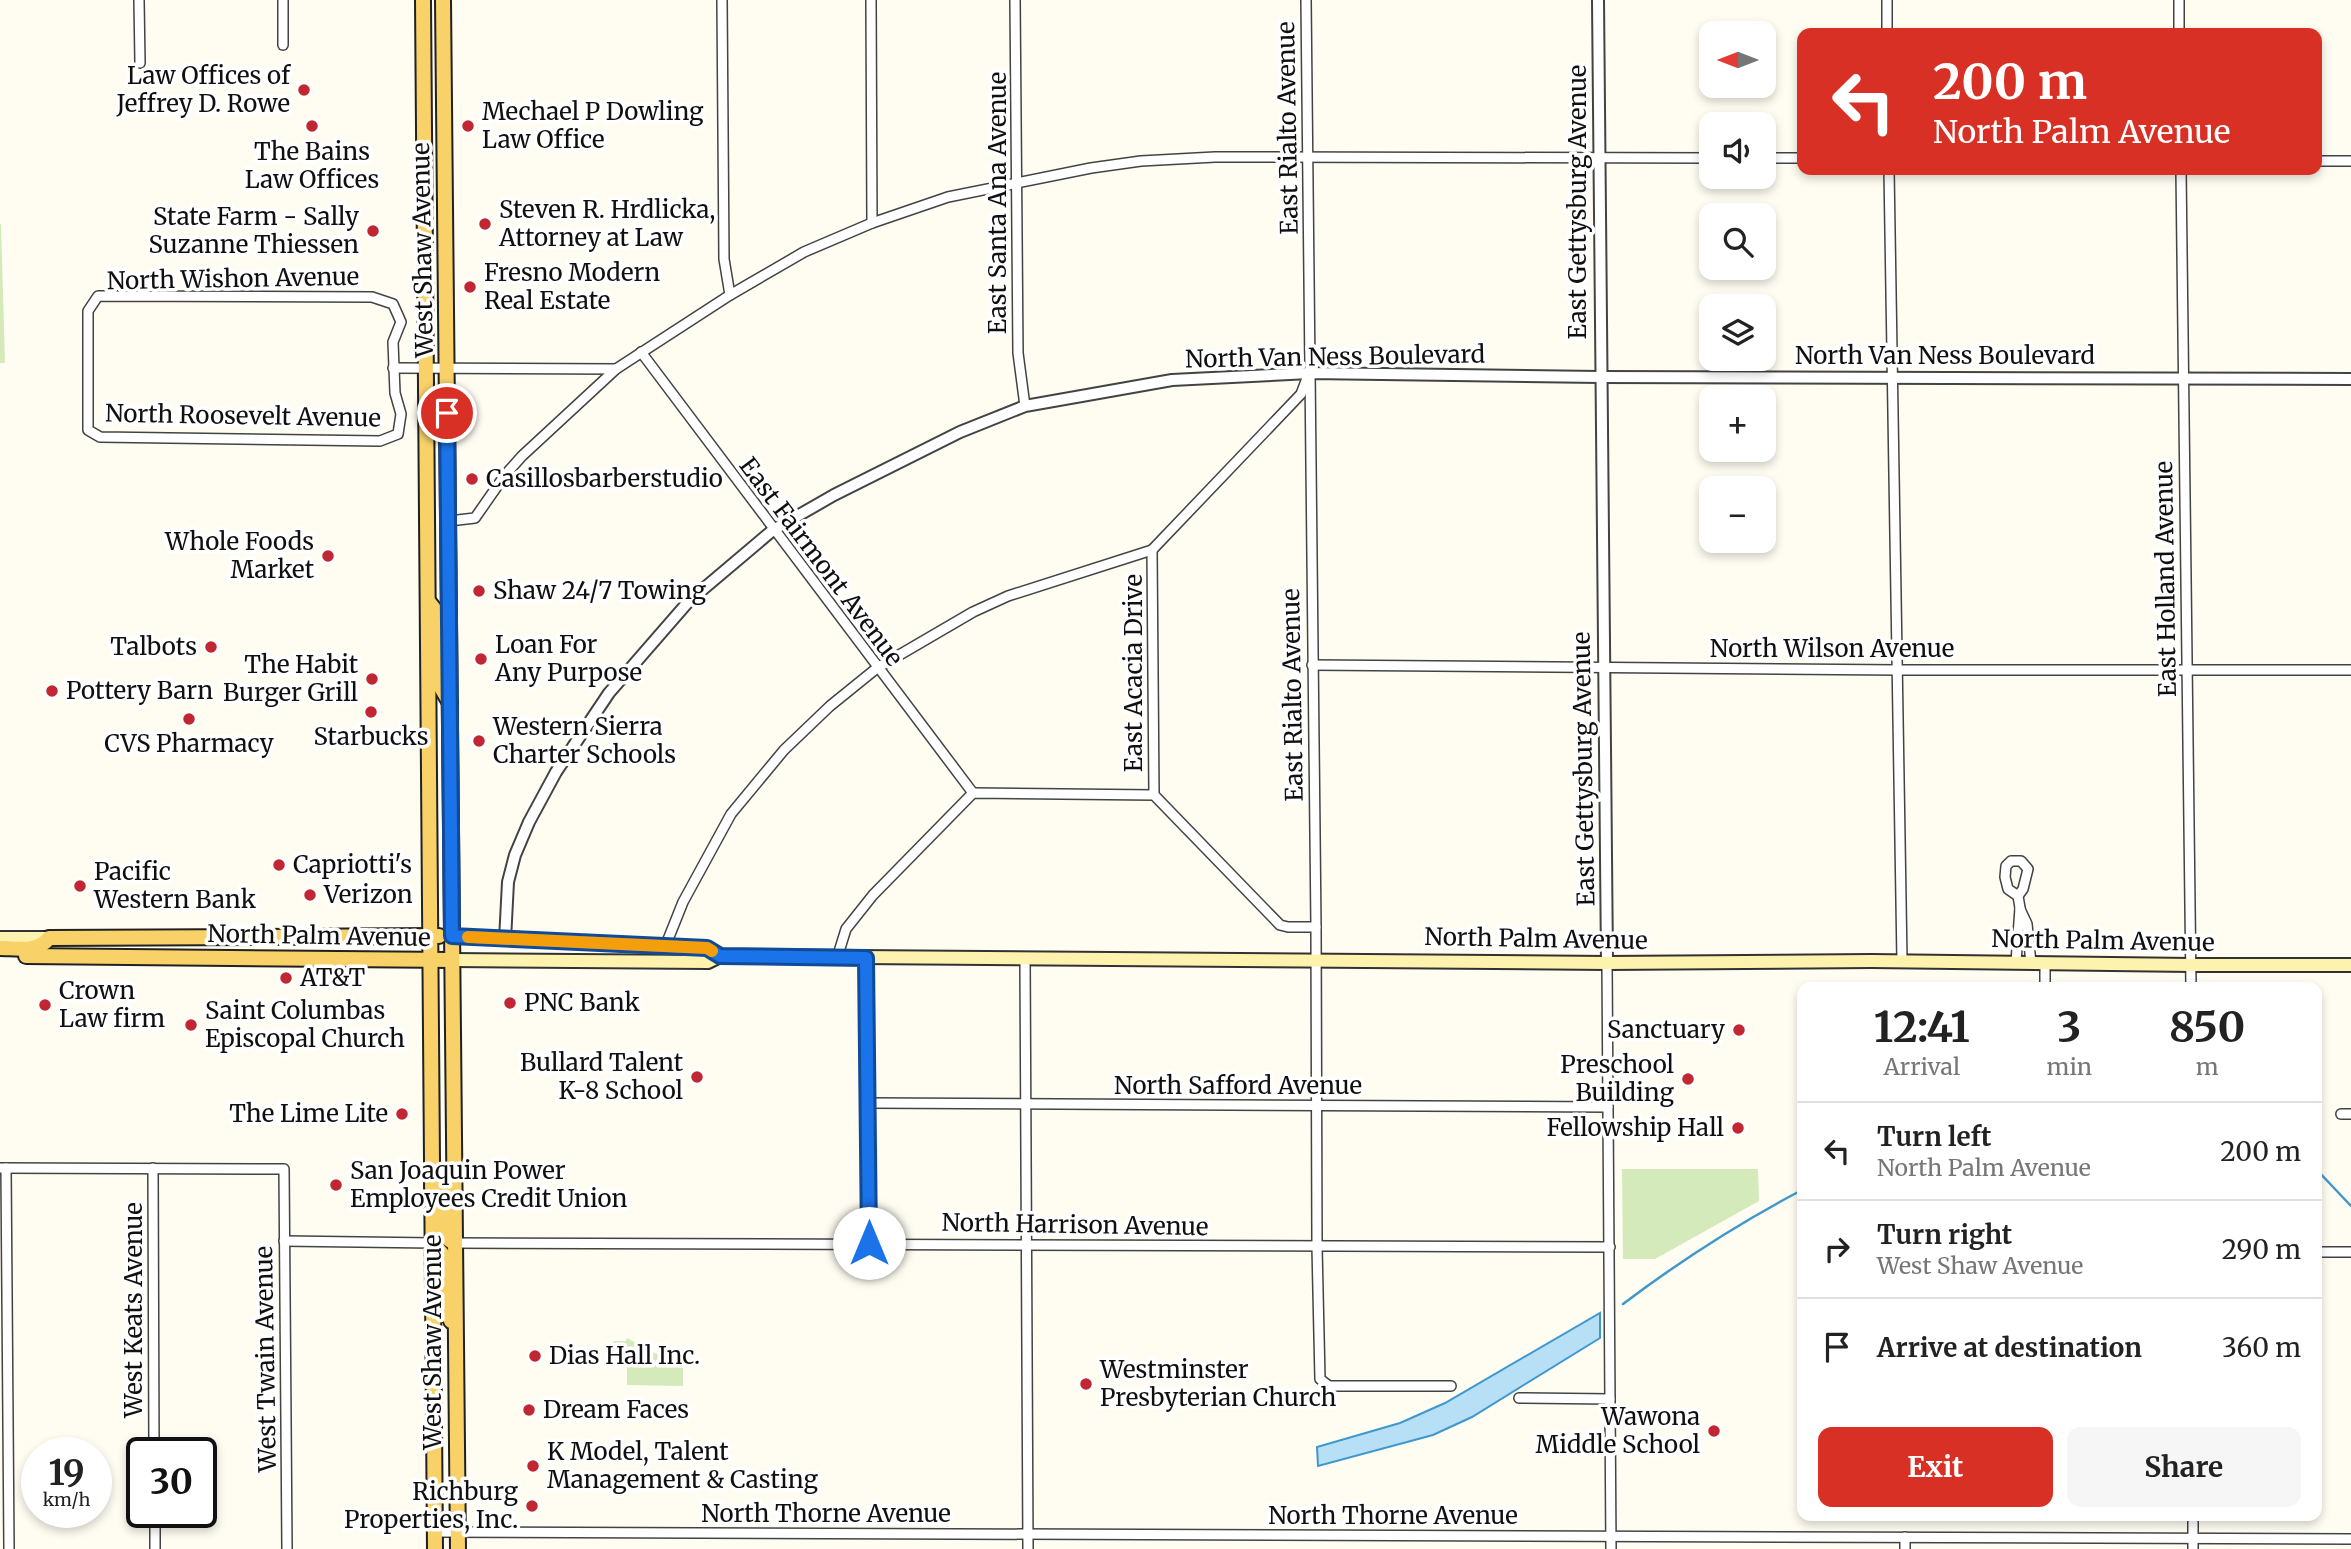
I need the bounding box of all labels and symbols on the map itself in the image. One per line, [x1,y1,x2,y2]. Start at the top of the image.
street label: East Rialto Avenue [1270,21,1305,235]
north arrow [1699,21,1776,98]
place label: Law Offices of Jeffrey D. Rowe [115,60,291,119]
street label: East Gettysburg Avenue [1562,65,1593,339]
street label: East Santa Ana Avenue [982,72,1013,334]
marker: Law Offices of Jeffrey D. Rowe [296,82,312,98]
place label: Mechael P Dowling Law Office [482,96,704,155]
marker: The Bains Law Offices [304,118,320,134]
marker: Mechael P Dowling Law Office [460,118,476,134]
place label: The Bains Law Offices [245,136,379,195]
street label: West Shaw Avenue [405,142,440,359]
place label: Steven R. Hrdlicka, Attorney at Law [498,194,715,253]
place label: State Farm - Sally Suzanne Thiessen [149,201,359,260]
marker: Steven R. Hrdlicka, Attorney at Law [477,216,493,232]
marker: State Farm - Sally Suzanne Thiessen [365,223,381,239]
place label: Fresno Modern Real Estate [484,257,660,316]
street label: North Wishon Avenue [106,261,359,296]
marker: Fresno Modern Real Estate [462,279,478,295]
street label: North Van Ness Boulevard [1185,338,1485,375]
street label: North Van Ness Boulevard [1795,340,2095,371]
pin [417,383,477,443]
street label: North Roosevelt Avenue [105,398,381,433]
street label: East Fairmont Avenue [733,451,910,672]
street label: East Holland Avenue [2148,461,2183,698]
place label: Casillosbarberstudio [486,463,723,494]
marker: Casillosbarberstudio [464,471,480,487]
place label: Whole Foods Market [164,526,315,585]
marker: Whole Foods Market [320,548,336,564]
street label: East Acacia Drive [1118,574,1149,772]
place label: Shaw 24/7 Towing [493,575,707,606]
marker: Shaw 24/7 Towing [471,583,487,599]
street label: East Rialto Avenue [1275,588,1310,802]
place label: Loan For Any Purpose [494,629,642,688]
place label: Talbots [110,631,197,662]
street label: East Gettysburg Avenue [1566,631,1601,907]
street label: North Wilson Avenue [1710,633,1954,664]
marker: Talbots [203,639,219,655]
place label: The Habit Burger Grill [223,649,359,708]
marker: Loan For Any Purpose [473,651,489,667]
marker: The Habit Burger Grill [364,671,380,687]
place label: Pottery Barn [66,675,213,706]
marker: Pottery Barn [44,683,60,699]
marker: Starbucks [363,704,379,720]
marker: CVS Pharmacy [181,711,197,727]
place label: Western Sierra Charter Schools [492,711,676,770]
place label: Starbucks [313,721,429,752]
place label: CVS Pharmacy [104,728,274,759]
marker: Western Sierra Charter Schools [471,733,487,749]
place label: Capriotti's [293,849,412,880]
place label: Pacific Western Bank [93,856,257,915]
marker: Capriotti's [271,857,287,873]
marker: Pacific Western Bank [72,878,88,894]
place label: Verizon [323,879,413,910]
marker: Verizon [302,887,318,903]
street label: North Palm Avenue [207,918,431,953]
street label: North Palm Avenue [1424,921,1648,956]
street label: North Palm Avenue [1991,923,2215,958]
place label: AT&T [299,962,365,993]
marker: AT&T [278,970,294,986]
place label: Crown Law firm [59,975,165,1034]
place label: PNC Bank [524,987,641,1018]
place label: Saint Columbas Episcopal Church [205,995,405,1054]
marker: PNC Bank [502,995,518,1011]
marker: Crown Law firm [37,997,53,1013]
place label: Sanctuary [1607,1014,1725,1045]
marker: Saint Columbas Episcopal Church [183,1017,199,1033]
marker: Sanctuary [1731,1022,1747,1038]
place label: Bullard Talent K-8 School [520,1047,684,1106]
place label: Preschool Building [1560,1049,1674,1108]
marker: Bullard Talent K-8 School [689,1069,705,1085]
street label: North Safford Avenue [1114,1070,1362,1101]
marker: Preschool Building [1680,1071,1696,1087]
place label: The Lime Lite [229,1098,388,1129]
marker: The Lime Lite [394,1106,410,1122]
place label: Fellowship Hall [1547,1112,1724,1143]
marker: Fellowship Hall [1730,1120,1746,1136]
place label: San Joaquin Power Employees Credit Union [350,1155,628,1214]
marker: San Joaquin Power Employees Credit Union [328,1177,344,1193]
street label: West Keats Avenue [118,1202,149,1419]
position arrow [832,1206,906,1280]
street label: North Harrison Avenue [941,1207,1209,1242]
street label: West Shaw Avenue [417,1234,448,1451]
street label: West Twain Avenue [248,1246,283,1473]
place label: Dias Hall Inc. [549,1340,700,1371]
marker: Dias Hall Inc. [527,1348,543,1364]
place label: Westminster Presbyterian Church [1099,1354,1336,1413]
marker: Westminster Presbyterian Church [1078,1376,1094,1392]
place label: Dream Faces [543,1394,689,1425]
place label: Wawona Middle School [1536,1401,1700,1460]
marker: Dream Faces [521,1402,537,1418]
marker: Wawona Middle School [1706,1423,1722,1439]
place label: K Model, Talent Management & Casting [547,1436,818,1495]
speed limit sign: 30 [126,1437,217,1528]
marker: K Model, Talent Management & Casting [525,1458,541,1474]
place label: Richburg Properties, Inc. [344,1476,518,1535]
marker: Richburg Properties, Inc. [524,1498,540,1514]
street label: North Thorne Avenue [701,1498,951,1529]
street label: North Thorne Avenue [1268,1500,1518,1531]

